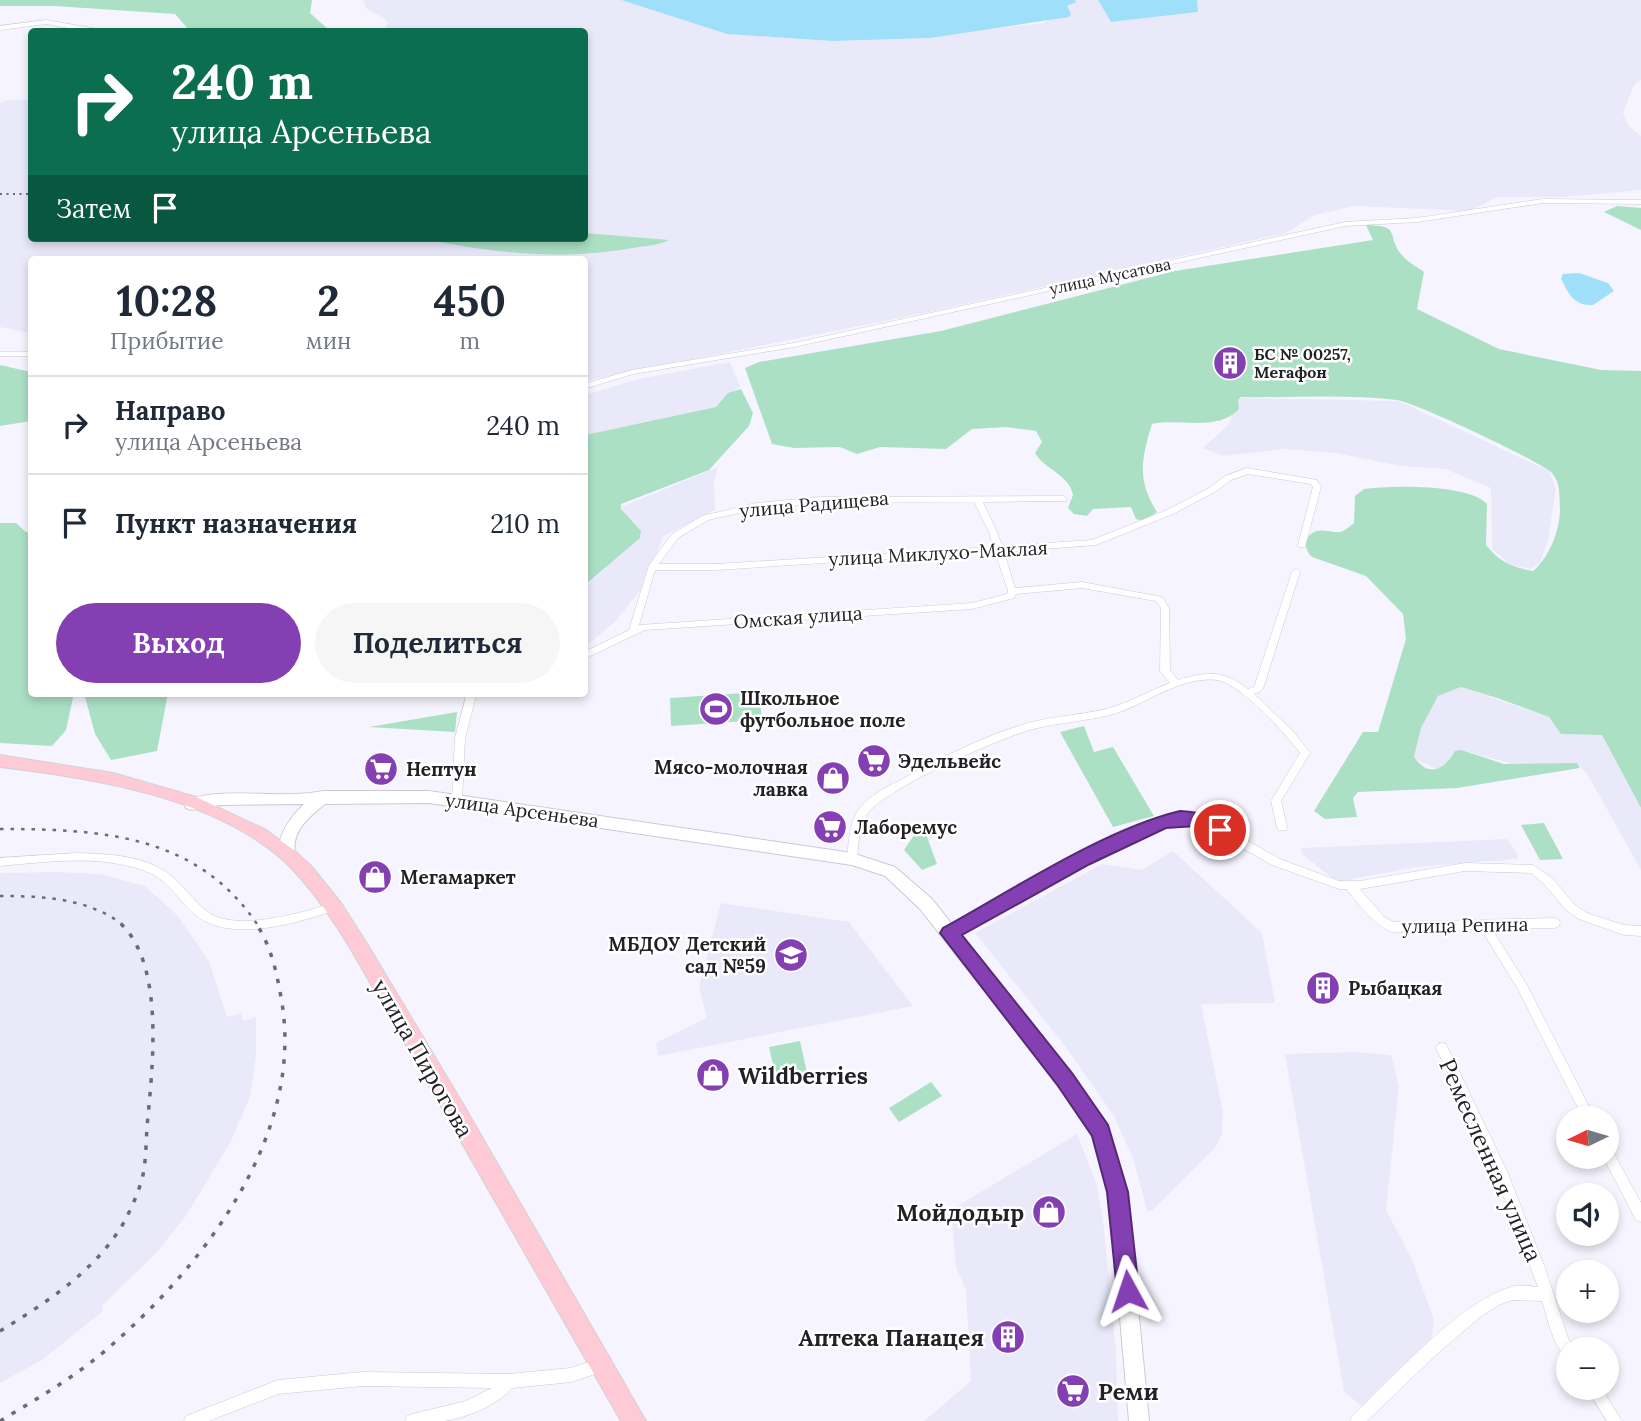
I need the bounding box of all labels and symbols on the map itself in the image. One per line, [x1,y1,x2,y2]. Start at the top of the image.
street label: улица Мусатова [1047,253,1173,299]
building icon: БС № 00257, Мегафон [1211,344,1249,382]
place label: БС № 00257, Мегафон [1254,344,1351,382]
street label: улица Радищева [738,485,890,522]
street label: улица Миклухо-Маклая [828,535,1048,571]
street label: Омская улица [733,601,863,633]
place label: Школьное футбольное поле [740,686,905,732]
sports icon: Школьное футбольное поле [697,690,735,728]
supermarket icon: Эдельвейс [855,742,893,780]
place label: Эдельвейс [898,749,1001,773]
supermarket icon: Нептун [362,750,400,788]
place label: Мясо-молочная лавка [654,755,808,801]
place label: Нептун [406,757,477,781]
shop icon: Мясо-молочная лавка [814,759,852,797]
street label: улица Арсеньева [444,787,600,833]
pin [1190,800,1250,860]
supermarket icon: Лаборемус [811,808,849,846]
place label: Лаборемус [854,815,957,839]
shop icon: Мегамаркет [356,858,394,896]
place label: Мегамаркет [400,865,516,889]
street label: улица Репина [1401,912,1529,938]
place label: МБДОУ Детский сад №59 [608,932,766,978]
school or university icon: МБДОУ Детский сад №59 [772,936,810,974]
building icon: Рыбацкая [1304,969,1342,1007]
street label: улица Пирогова [366,973,480,1143]
place label: Рыбацкая [1348,976,1443,1000]
street label: Ремесленная улица [1433,1054,1549,1266]
shop icon: Wildberries [694,1056,732,1094]
place label: Wildberries [738,1061,868,1090]
north arrow [1556,1106,1619,1169]
shop icon: Мойдодыр [1030,1193,1068,1231]
place label: Мойдодыр [896,1198,1024,1227]
position arrow [1091,1254,1165,1328]
building icon: Аптека Панацея [989,1318,1027,1356]
place label: Аптека Панацея [798,1323,984,1352]
supermarket icon: Реми [1054,1372,1092,1410]
place label: Реми [1098,1377,1159,1406]

